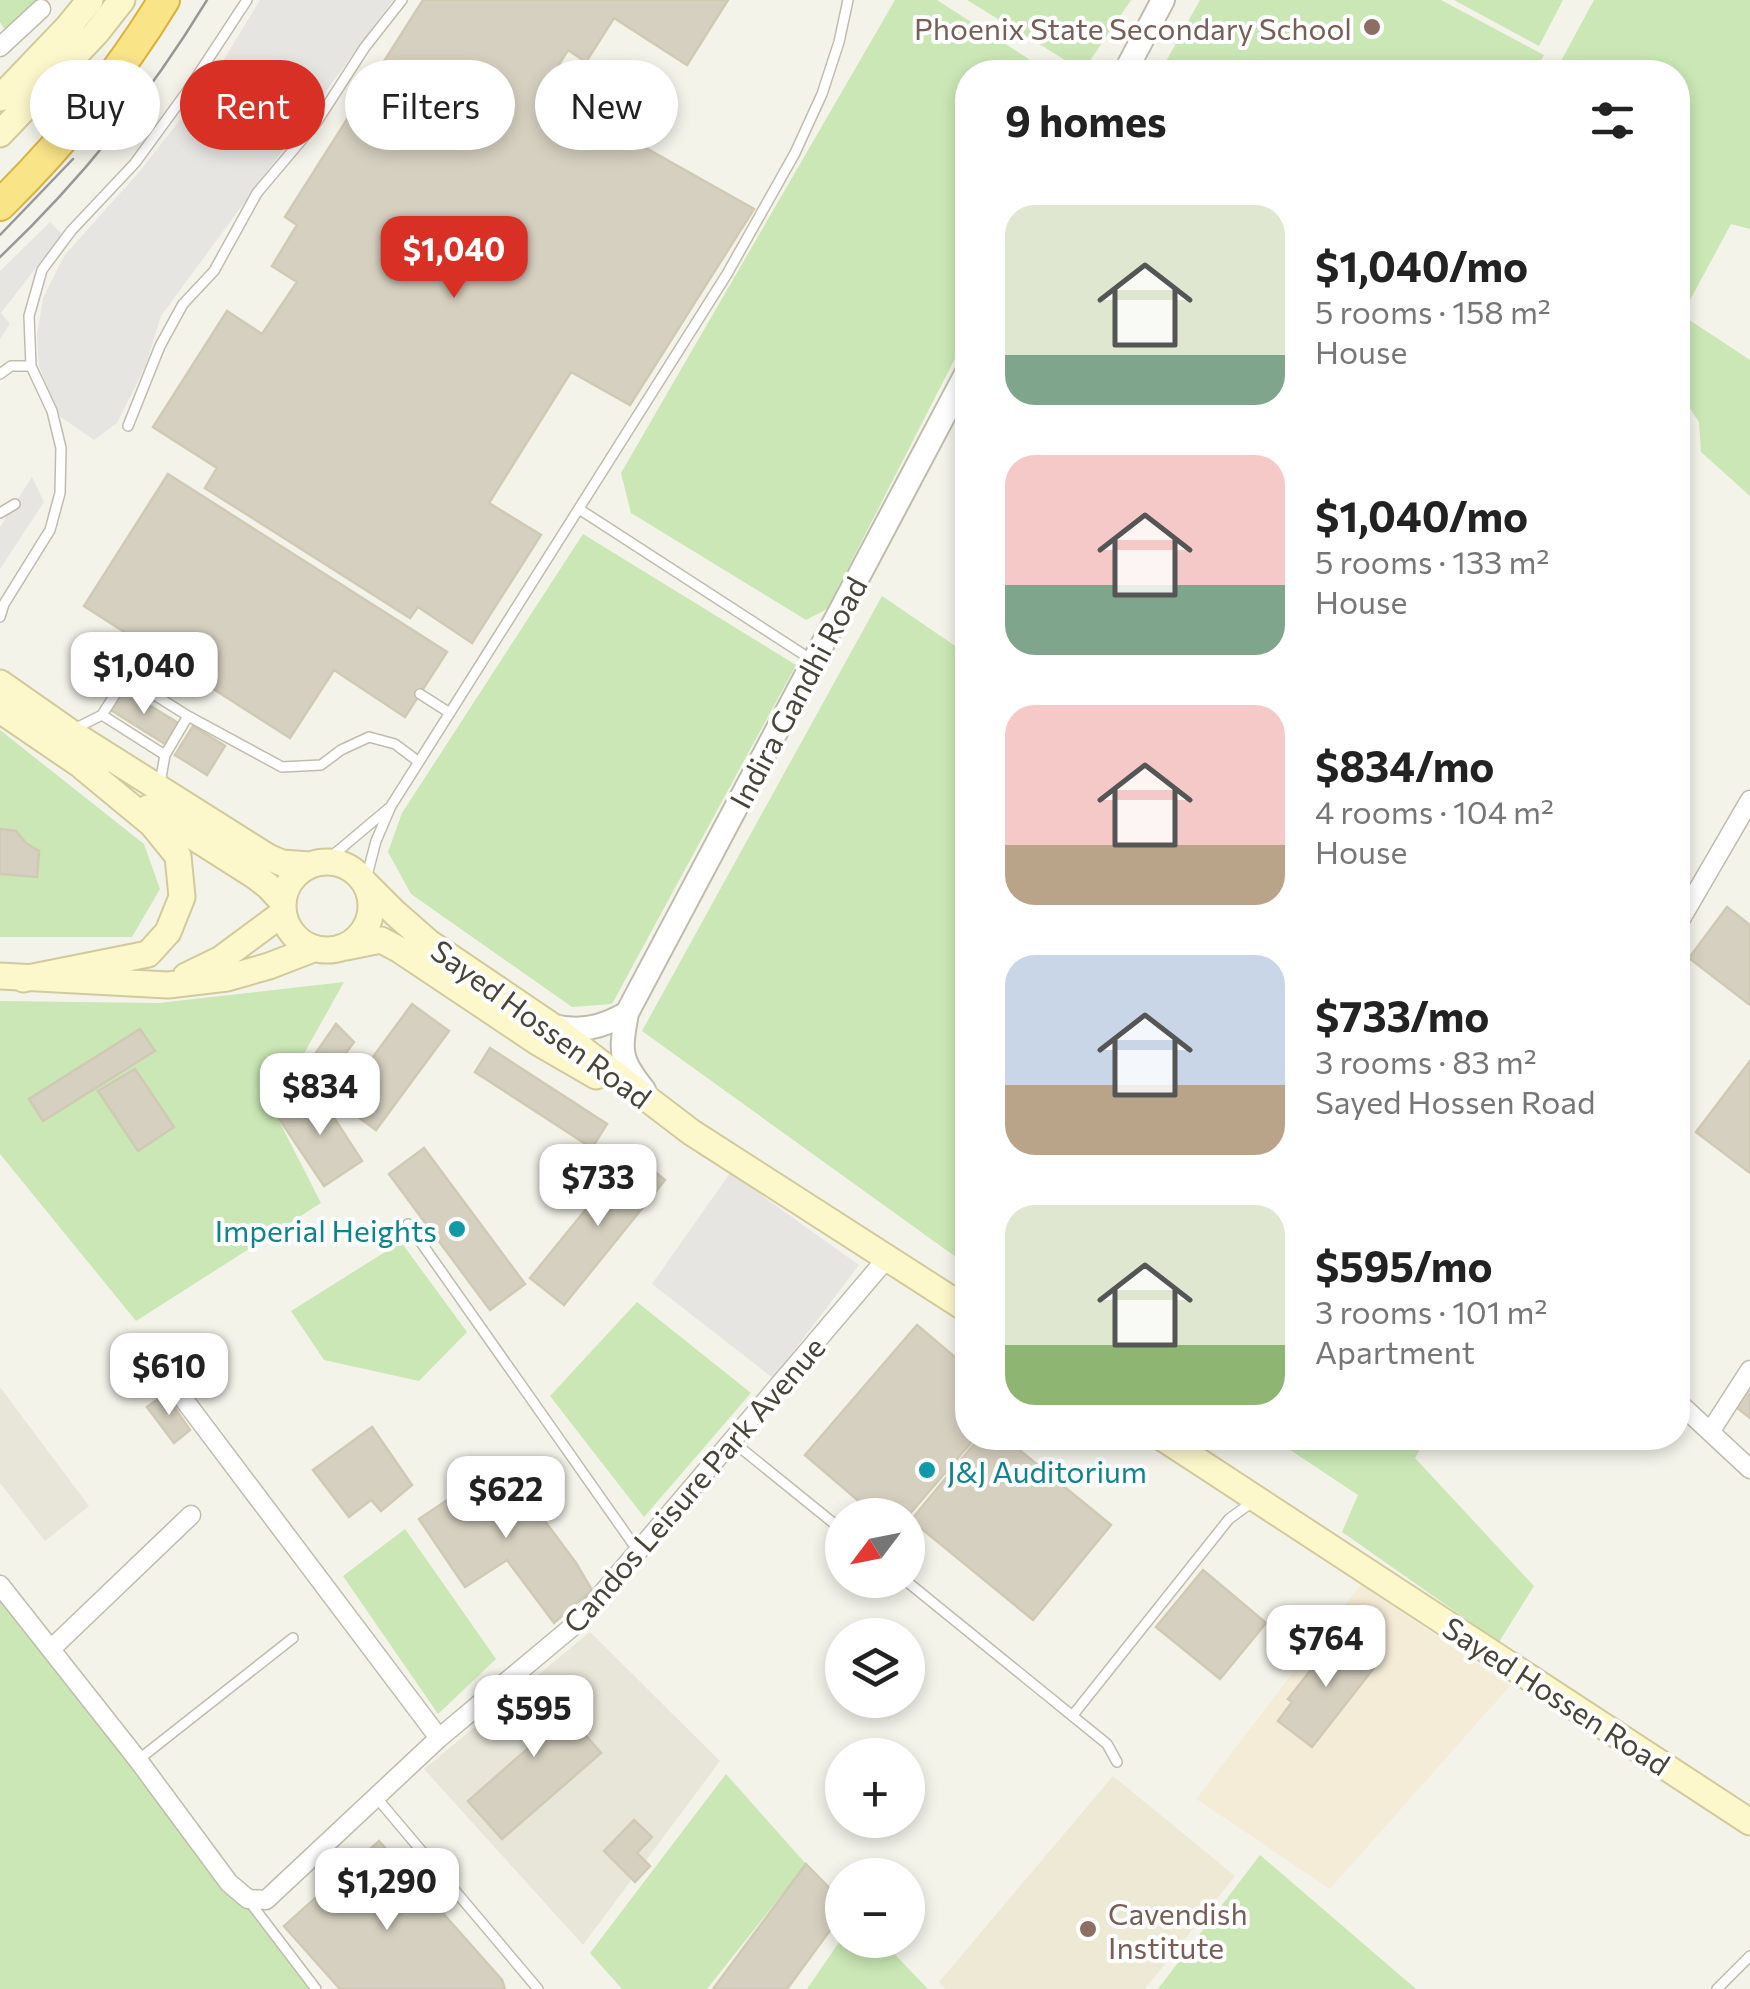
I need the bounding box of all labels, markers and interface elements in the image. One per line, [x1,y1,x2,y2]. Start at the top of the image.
place label: Phoenix State Secondary School [914,9,1352,46]
marker: Phoenix State Secondary School [1361,16,1383,38]
chip: Buy [30,60,160,150]
chip: Rent [180,60,325,150]
chip: Filters [345,60,515,150]
chip: New [535,60,678,150]
icon: filters [1585,93,1640,148]
text: 9 homes [1005,94,1167,146]
pin: $1,040 [373,216,535,301]
text: $1,040 [403,228,505,268]
text: $1,040/mo [1315,239,1528,291]
icon: home [1085,245,1205,365]
text: 5 rooms · 158 m² [1315,291,1551,331]
text: House [1315,331,1407,371]
text: $1,040/mo [1315,489,1528,541]
icon: home [1085,495,1205,615]
text: 5 rooms · 133 m² [1315,541,1549,581]
street label: Indira Gandhi Road [720,570,874,814]
text: House [1315,581,1407,621]
pin: $1,040 [63,632,225,717]
text: $1,040 [93,644,195,684]
text: $834/mo [1315,739,1494,791]
icon: home [1085,745,1205,865]
text: 4 rooms · 104 m² [1315,791,1554,831]
text: House [1315,831,1407,871]
street label: Sayed Hossen Road [425,931,659,1115]
text: $733/mo [1315,989,1489,1041]
icon: home [1085,995,1205,1115]
text: 3 rooms · 83 m² [1315,1041,1537,1081]
pin: $834 [261,1053,379,1138]
text: $834 [282,1065,358,1105]
text: Sayed Hossen Road [1315,1081,1596,1121]
pin: $733 [539,1144,657,1229]
text: $733 [561,1156,635,1196]
place label: Imperial Heights [215,1211,437,1248]
marker: Imperial Heights [446,1218,468,1240]
text: $595/mo [1315,1239,1493,1291]
icon: home [1085,1245,1205,1365]
text: 3 rooms · 101 m² [1315,1291,1547,1331]
street label: Candos Leisure Park Avenue [554,1328,832,1640]
text: Apartment [1315,1331,1475,1371]
pin: $610 [110,1333,228,1418]
text: $610 [132,1345,206,1385]
place label: J&J Auditorium [947,1452,1147,1489]
pin: $622 [447,1456,565,1541]
marker: J&J Auditorium [916,1459,938,1481]
text: $622 [469,1468,543,1508]
north arrow [825,1498,925,1598]
map controls [825,1498,925,1958]
pin: $764 [1267,1605,1385,1690]
street label: Sayed Hossen Road [1437,1608,1677,1782]
text: $764 [1288,1617,1364,1657]
button: layers [825,1618,925,1718]
pin: $595 [475,1675,593,1760]
text: $595 [496,1687,572,1727]
button: + [825,1738,925,1838]
pin: $1,290 [306,1848,468,1933]
button: − [825,1858,925,1958]
text: $1,290 [337,1860,437,1900]
place label: Cavendish Institute [1108,1894,1248,1965]
marker: Cavendish Institute [1077,1918,1099,1940]

